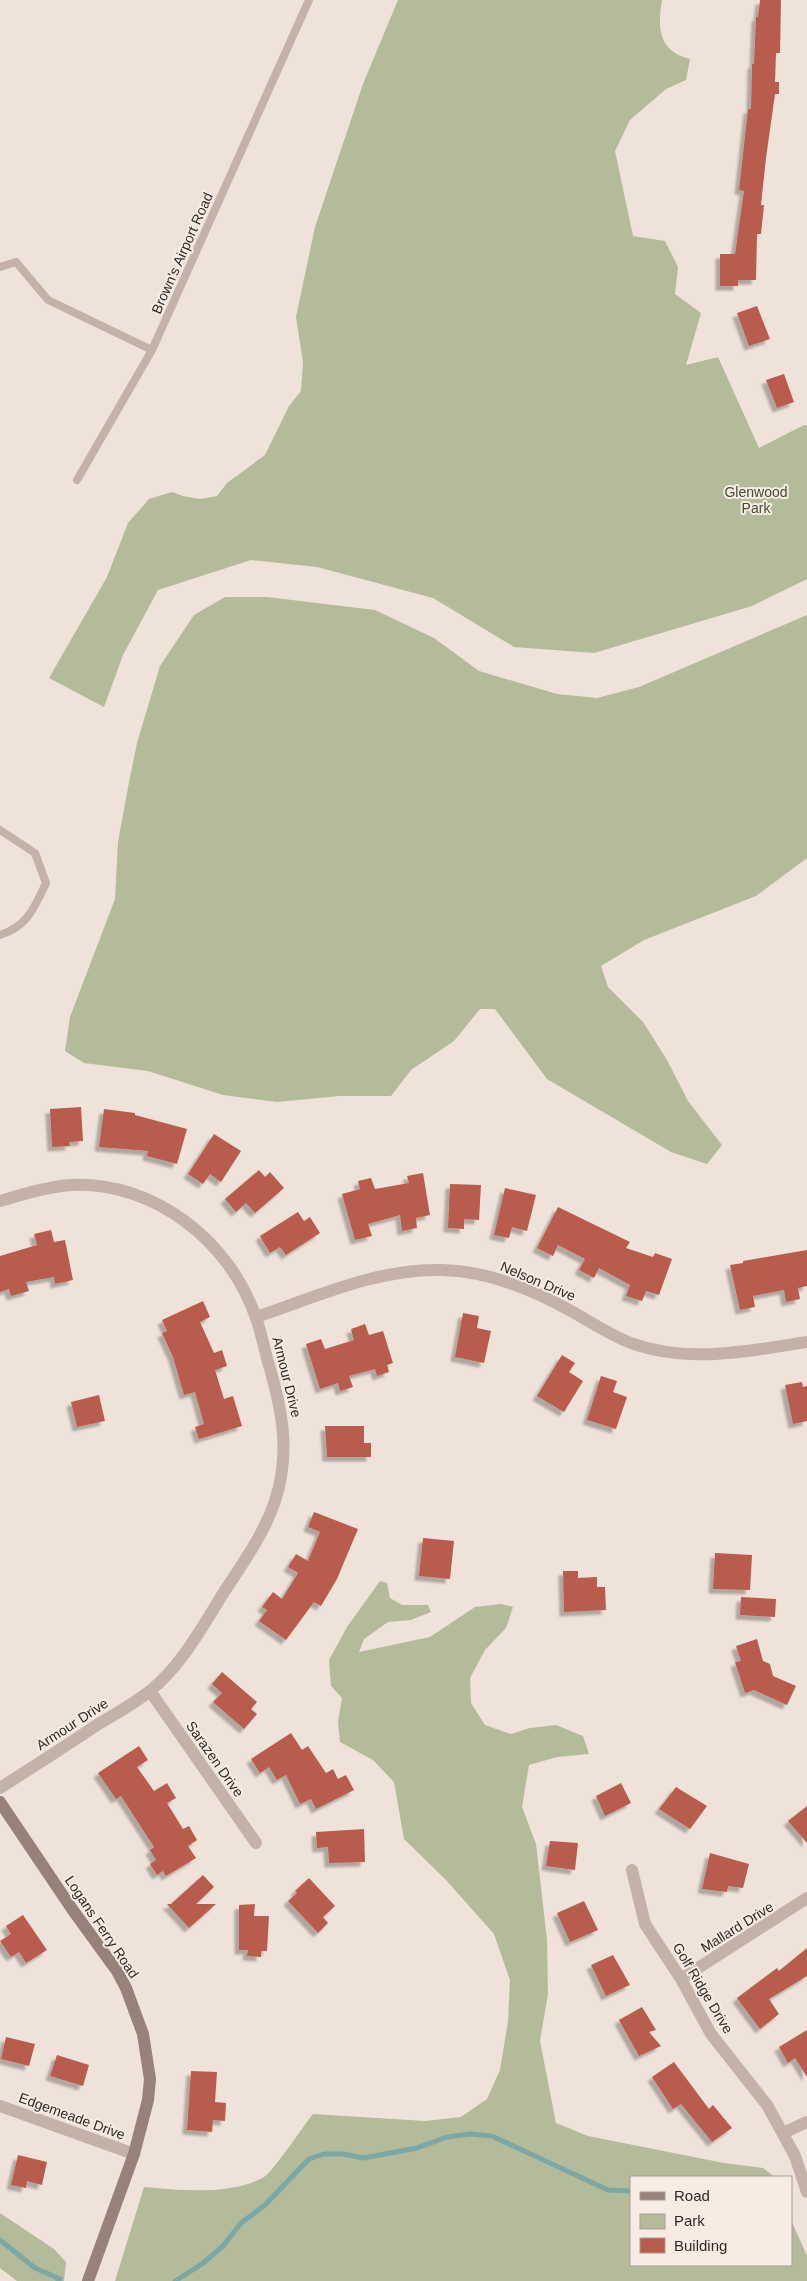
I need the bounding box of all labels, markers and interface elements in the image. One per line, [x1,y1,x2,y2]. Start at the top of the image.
street label: Brown's Airport Road [148,190,216,316]
park label: Glenwood Park [724,484,788,516]
street label: Nelson Drive [498,1258,578,1304]
street label: Armour Drive [269,1335,305,1419]
street label: Armour Drive [33,1695,111,1753]
street label: Sarazen Drive [183,1718,247,1800]
street label: Logans Ferry Road [62,1873,142,1981]
street label: Mallard Drive [698,1898,776,1956]
street label: Golf Ridge Drive [670,1940,736,2036]
street label: Edgemeade Drive [17,2089,128,2143]
legend [630,2176,792,2266]
text: Road [674,2187,710,2204]
text: Park [674,2212,705,2229]
text: Building [674,2237,727,2254]

